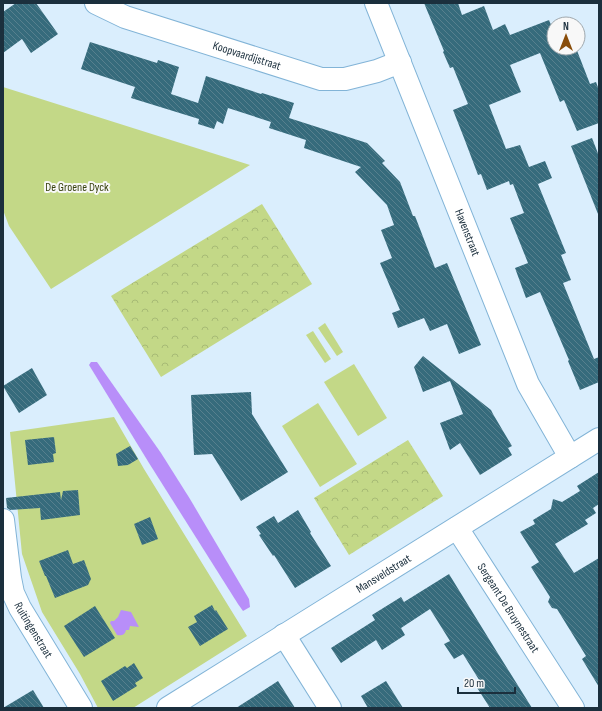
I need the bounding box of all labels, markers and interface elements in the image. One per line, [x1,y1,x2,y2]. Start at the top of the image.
north arrow [546,16,586,56]
text: N [563,20,569,33]
street label: Koopvaardijstraat [211,38,283,74]
park label: De Groene Dyck [45,180,109,195]
street label: Havenstraat [451,207,483,259]
street label: Mansveldstraat [353,551,414,597]
street label: Sergeant De Bruynestraat [474,561,543,656]
street label: Ruitingenstraat [10,600,56,661]
scale bar [458,669,515,695]
text: 20 m [464,676,484,691]

